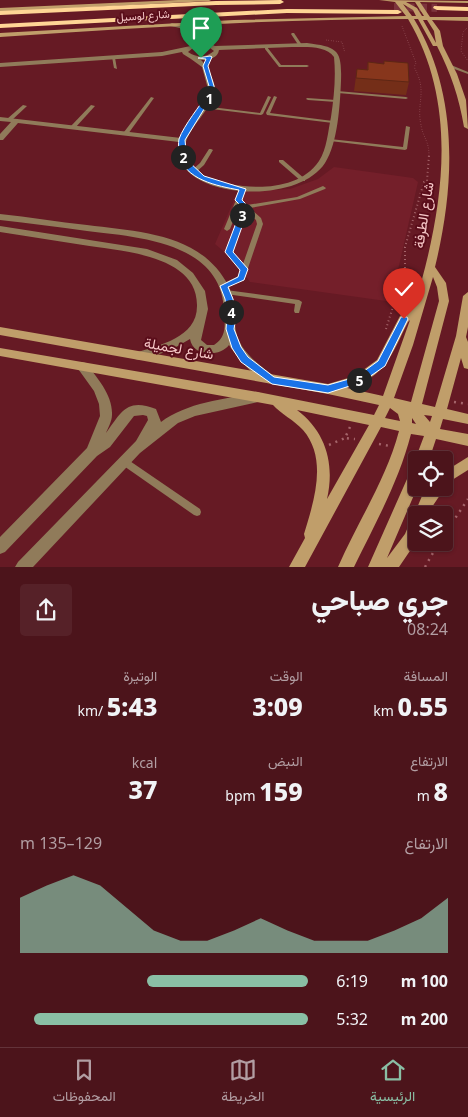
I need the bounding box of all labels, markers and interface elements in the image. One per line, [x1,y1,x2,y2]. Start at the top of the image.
street label: شارع لوسيل [116,6,171,25]
pin [180,7,222,58]
icon: arrive [187,14,215,42]
pin: 1 [196,86,222,110]
text: 1 [205,89,214,108]
pin: 2 [170,144,196,170]
text: 2 [179,148,188,167]
street label: شارع الطرفة [408,181,440,250]
pin: 3 [230,202,254,228]
text: 3 [238,206,247,225]
pin [383,268,425,319]
icon: check [390,275,418,303]
pin: 4 [218,300,244,324]
text: 4 [227,303,236,322]
street label: شارع لجميلة [142,333,215,365]
pin: 5 [346,368,372,392]
text: 5 [355,371,364,390]
map controls [408,451,453,551]
button: locate [408,451,453,496]
button: layers [408,506,453,551]
text: جري صباحي [311,580,448,618]
button: share [20,584,72,636]
text: 08:24 [407,618,448,640]
text: الوتيرة [123,666,157,685]
text: الوقت [270,666,303,685]
text: المسافة [404,666,448,685]
text: 5:43 [107,689,157,723]
text: 3:09 [252,689,303,723]
text: 0.55 [398,689,448,723]
text: /km [77,701,107,720]
text: km [373,701,398,720]
text: النبض [268,751,303,770]
text: الارتفاع [410,751,448,770]
text: kcal [132,753,157,772]
text: 37 [128,772,157,806]
text: 159 [259,774,303,808]
text: 8 [434,774,448,808]
text: bpm [225,786,259,805]
text: m [417,786,434,805]
text: 129–135 m [20,832,102,854]
text: الارتفاع [405,832,448,854]
text: 6:19 [336,970,368,992]
text: 100 m [401,970,448,992]
text: 5:32 [336,1008,368,1030]
text: 200 m [401,1008,448,1030]
tab: المحفوظات [53,1056,116,1109]
tab: الخريطة [221,1056,265,1109]
tab: الرئيسية [370,1056,415,1109]

